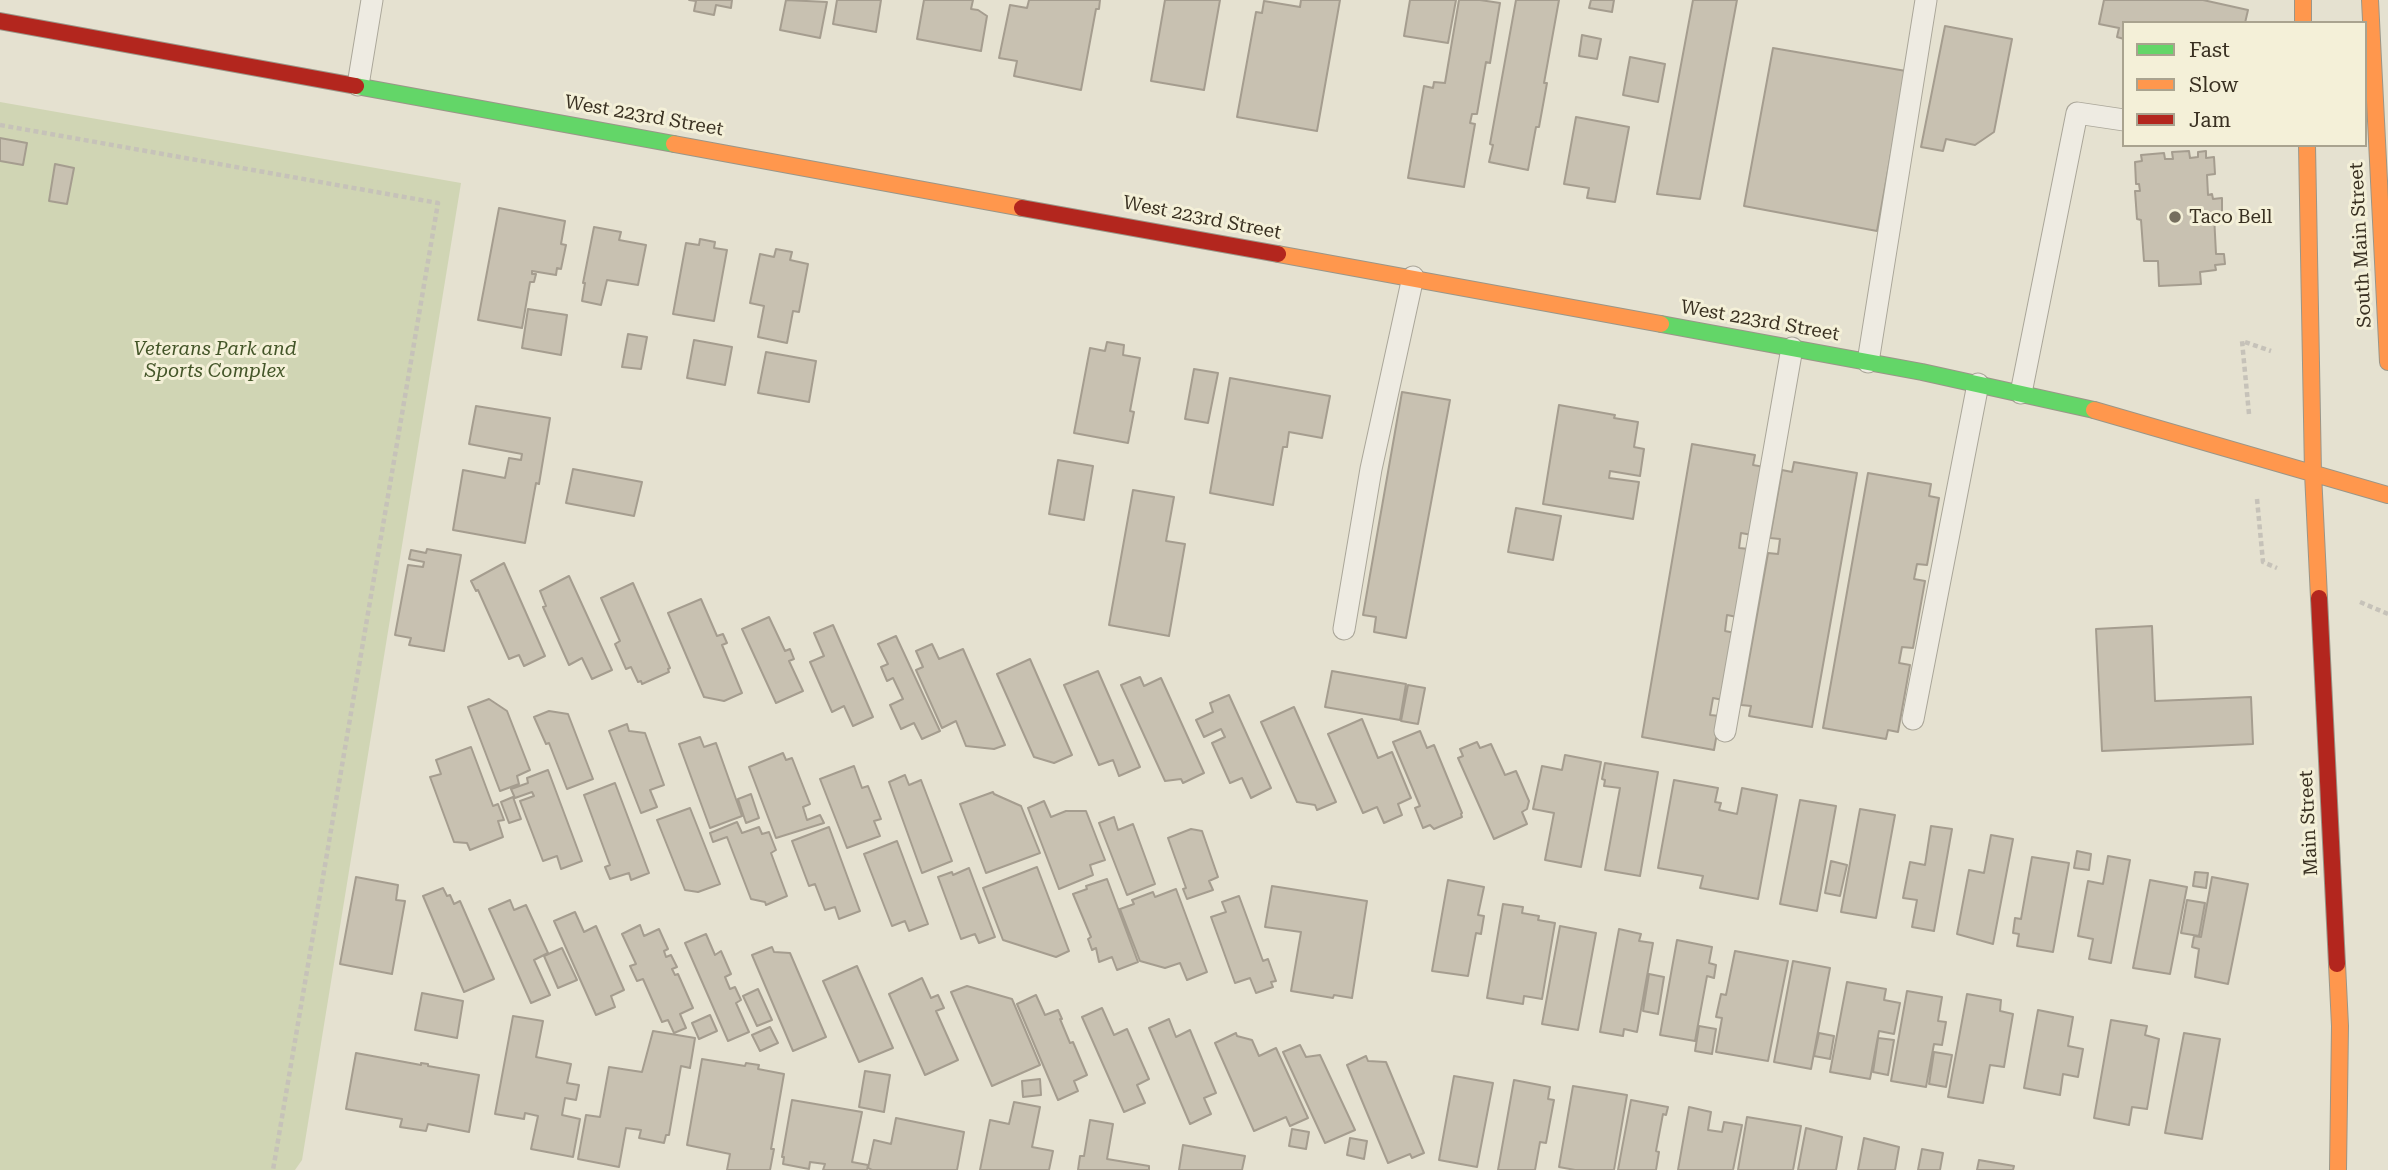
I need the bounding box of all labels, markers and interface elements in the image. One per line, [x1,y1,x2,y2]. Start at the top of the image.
legend [2122,21,2367,147]
text: Fast [2189,38,2230,62]
text: Slow [2189,73,2238,97]
street label: West 223rd Street [563,91,725,141]
text: Jam [2189,108,2231,132]
street label: South Main Street [2345,162,2377,328]
street label: West 223rd Street [1121,191,1283,245]
place label: Taco Bell [2189,206,2272,228]
marker: Taco Bell [2167,209,2183,225]
street label: West 223rd Street [1679,296,1841,346]
park label: Veterans Park and Sports Complex [133,338,297,382]
street label: Main Street [2295,770,2323,876]

